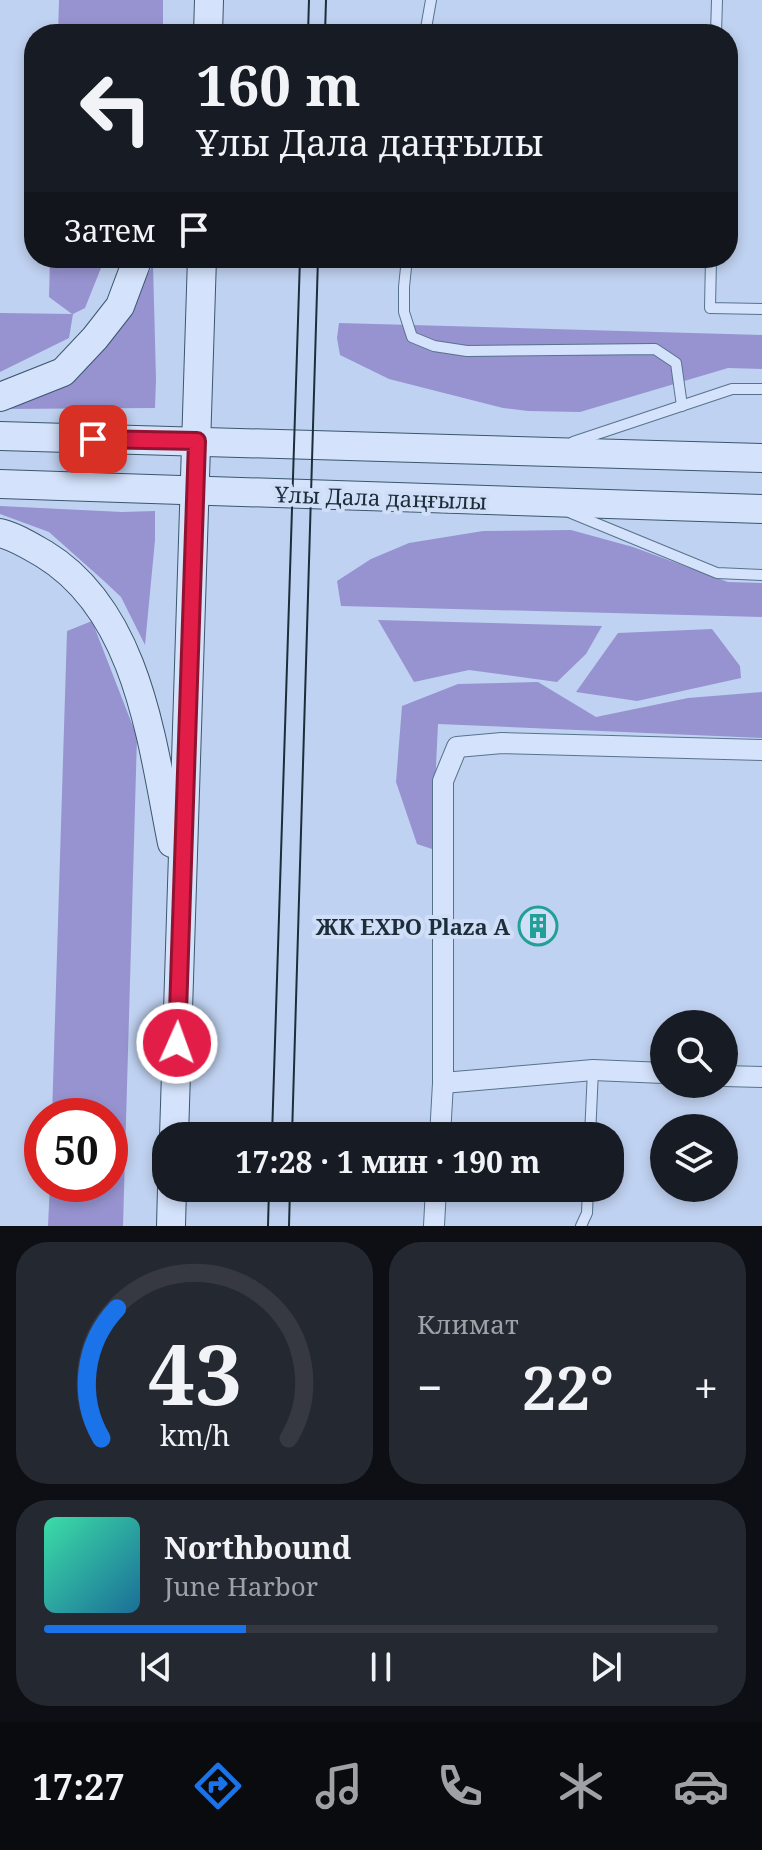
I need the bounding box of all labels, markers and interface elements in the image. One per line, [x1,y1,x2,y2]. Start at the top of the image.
text: 160 m [196,46,361,122]
icon: left [64,56,168,160]
text: Ұлы Дала даңғылы [196,118,544,167]
icon: arrive [172,208,216,252]
text: Затем [64,210,156,251]
pin [59,405,127,473]
icon: arrive [71,417,115,461]
street label: Ұлы Дала даңғылы [273,478,488,516]
building icon: ЖК EXPO Plaza A [517,905,559,947]
place label: ЖК EXPO Plaza A [316,911,510,941]
position arrow [135,1001,219,1085]
map controls [650,1010,738,1202]
button: search [650,1010,738,1098]
speed limit sign: 50 [24,1098,128,1202]
button: layers [650,1114,738,1202]
text: 17:28 · 1 мин · 190 m [236,1141,540,1182]
text: Климат [417,1306,519,1342]
text: 43 [147,1316,242,1429]
text: 22° [522,1346,614,1428]
text: − [417,1357,442,1417]
text: + [693,1357,718,1417]
text: km/h [159,1415,230,1454]
text: Northbound [164,1527,351,1568]
text: June Harbor [164,1568,318,1604]
icon: previous [134,1645,178,1689]
icon: pause [359,1645,403,1689]
icon: next [584,1645,628,1689]
icon: directions [190,1758,246,1814]
icon: music [311,1758,367,1814]
icon: phone [432,1758,488,1814]
icon: climate [553,1758,609,1814]
icon: car [673,1758,729,1814]
text: 17:27 [32,1762,125,1811]

